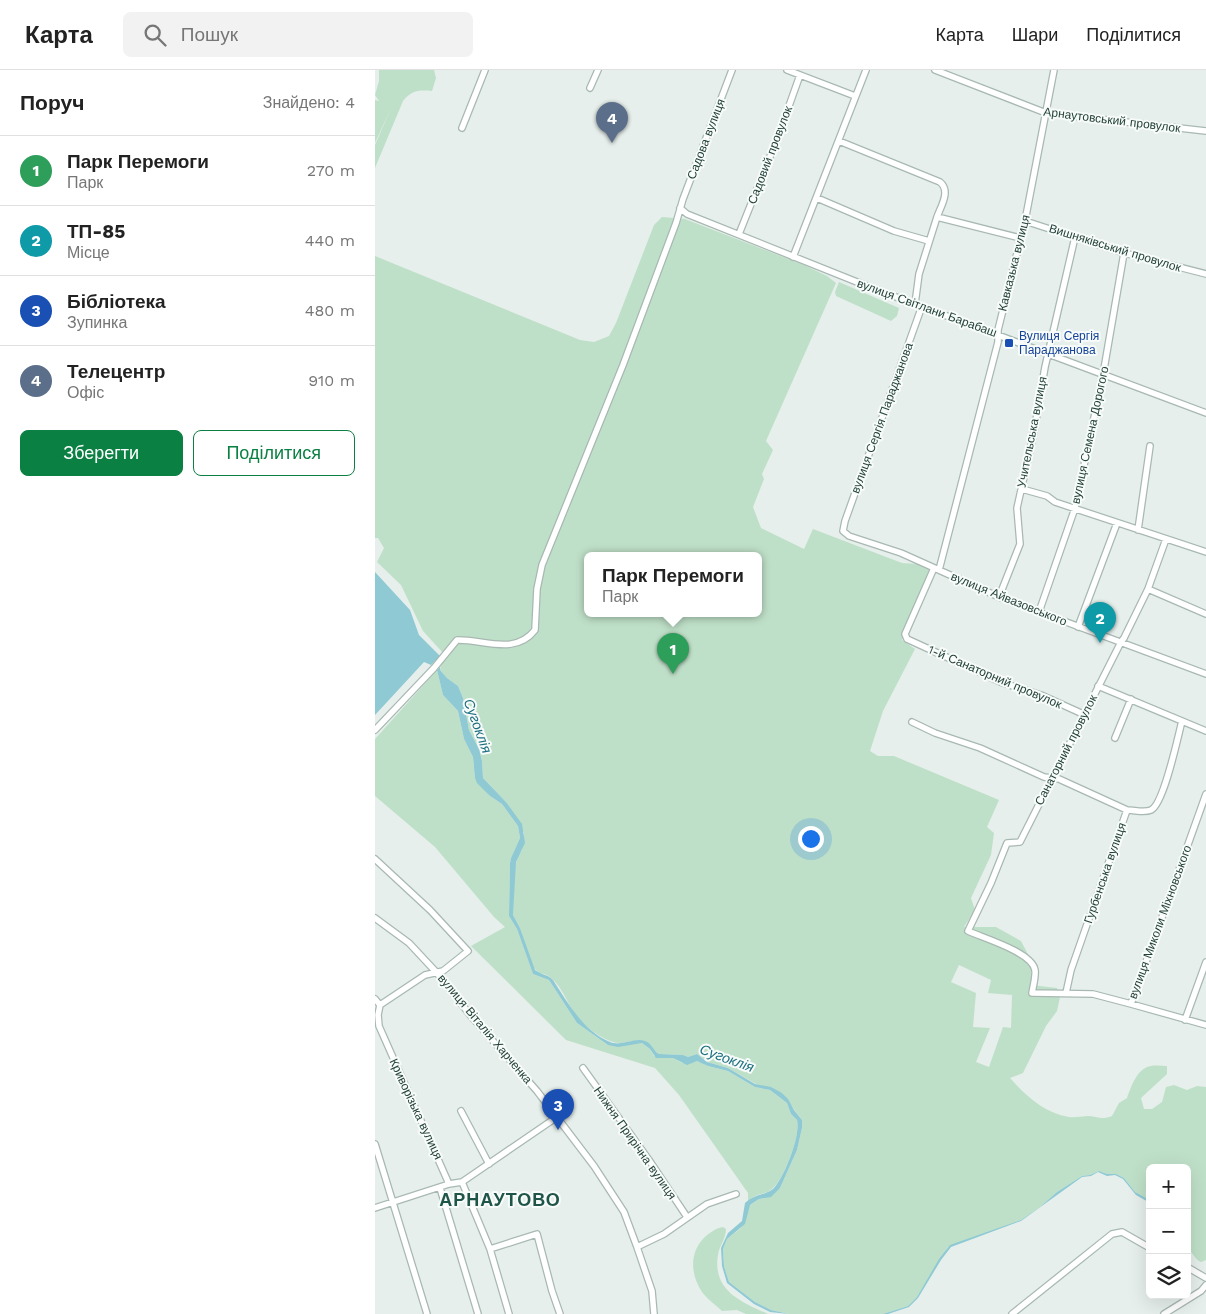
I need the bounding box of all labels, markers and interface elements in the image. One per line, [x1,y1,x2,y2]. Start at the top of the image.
search box [123,12,473,57]
text: Карта [25,21,93,49]
icon: search [141,21,169,49]
text: Пошук [181,23,238,46]
text: Карта [936,24,984,45]
text: Шари [1012,24,1058,45]
text: Поділитися [1086,24,1181,45]
text: Поруч [20,90,84,115]
text: Знайдено: 4 [263,93,355,112]
street label: Садова вулиця [684,97,728,181]
pin: 4 [596,102,628,143]
street label: Садовий провулок [745,103,795,206]
street label: Арнаутовський провулок [1043,105,1182,135]
text: Парк Перемоги [67,150,209,173]
text: 1 [33,161,39,180]
text: 270 m [307,161,355,180]
text: Парк [67,173,103,192]
street label: Кавказька вулиця [995,213,1033,313]
text: ТП-85 [67,220,125,243]
street label: Вишняківський провулок [1047,221,1183,275]
text: 2 [31,231,41,250]
text: 440 m [305,231,355,250]
text: Місце [67,243,110,262]
street label: вулиця Світлани Барабаш [855,276,999,340]
text: Бібліотека [67,290,166,313]
text: 3 [31,301,41,320]
text: 480 m [305,301,355,320]
text: Зупинка [67,313,127,332]
place label: Вулиця Сергія Параджанова [1019,329,1099,357]
marker: Вулиця Сергія Параджанова [1003,337,1015,349]
street label: вулиця Сергія Параджанова [848,340,916,495]
text: Телецентр [67,360,165,383]
street label: вулиця Семена Дорогого [1069,364,1112,505]
text: 4 [31,371,41,390]
text: 910 m [308,371,355,390]
street label: Учительська вулиця [1014,375,1050,489]
text: Офіс [67,383,104,402]
button: Зберегти [20,430,183,476]
button: Поділитися [193,430,355,476]
popup [584,552,762,617]
text: Парк Перемоги [602,564,744,587]
street label: вулиця Айвазовського [949,569,1069,629]
text: Парк [602,587,638,606]
pin: 2 [1084,602,1116,643]
pin: 1 [657,633,689,674]
street label: 1-й Санаторний провулок [926,642,1065,712]
street label: Санаторний провулок [1032,692,1100,808]
water label: Сугоклія [461,697,495,756]
street label: Гурбенська вулиця [1081,821,1129,925]
your location [798,826,824,852]
street label: вулиця Миколи Міхновського [1126,843,1194,1001]
street label: вулиця Віталія Харченка [435,971,535,1087]
water label: Сугоклія [698,1041,757,1075]
street label: Криворізька вулиця [386,1056,446,1162]
street label: Нижня Прирічна вулиця [591,1084,679,1202]
pin: 3 [542,1089,574,1130]
map controls [1146,1164,1191,1299]
button: + [1146,1164,1191,1209]
district label: АРНАУТОВО [439,1189,561,1210]
button: − [1146,1209,1191,1254]
button: layers [1146,1254,1191,1299]

